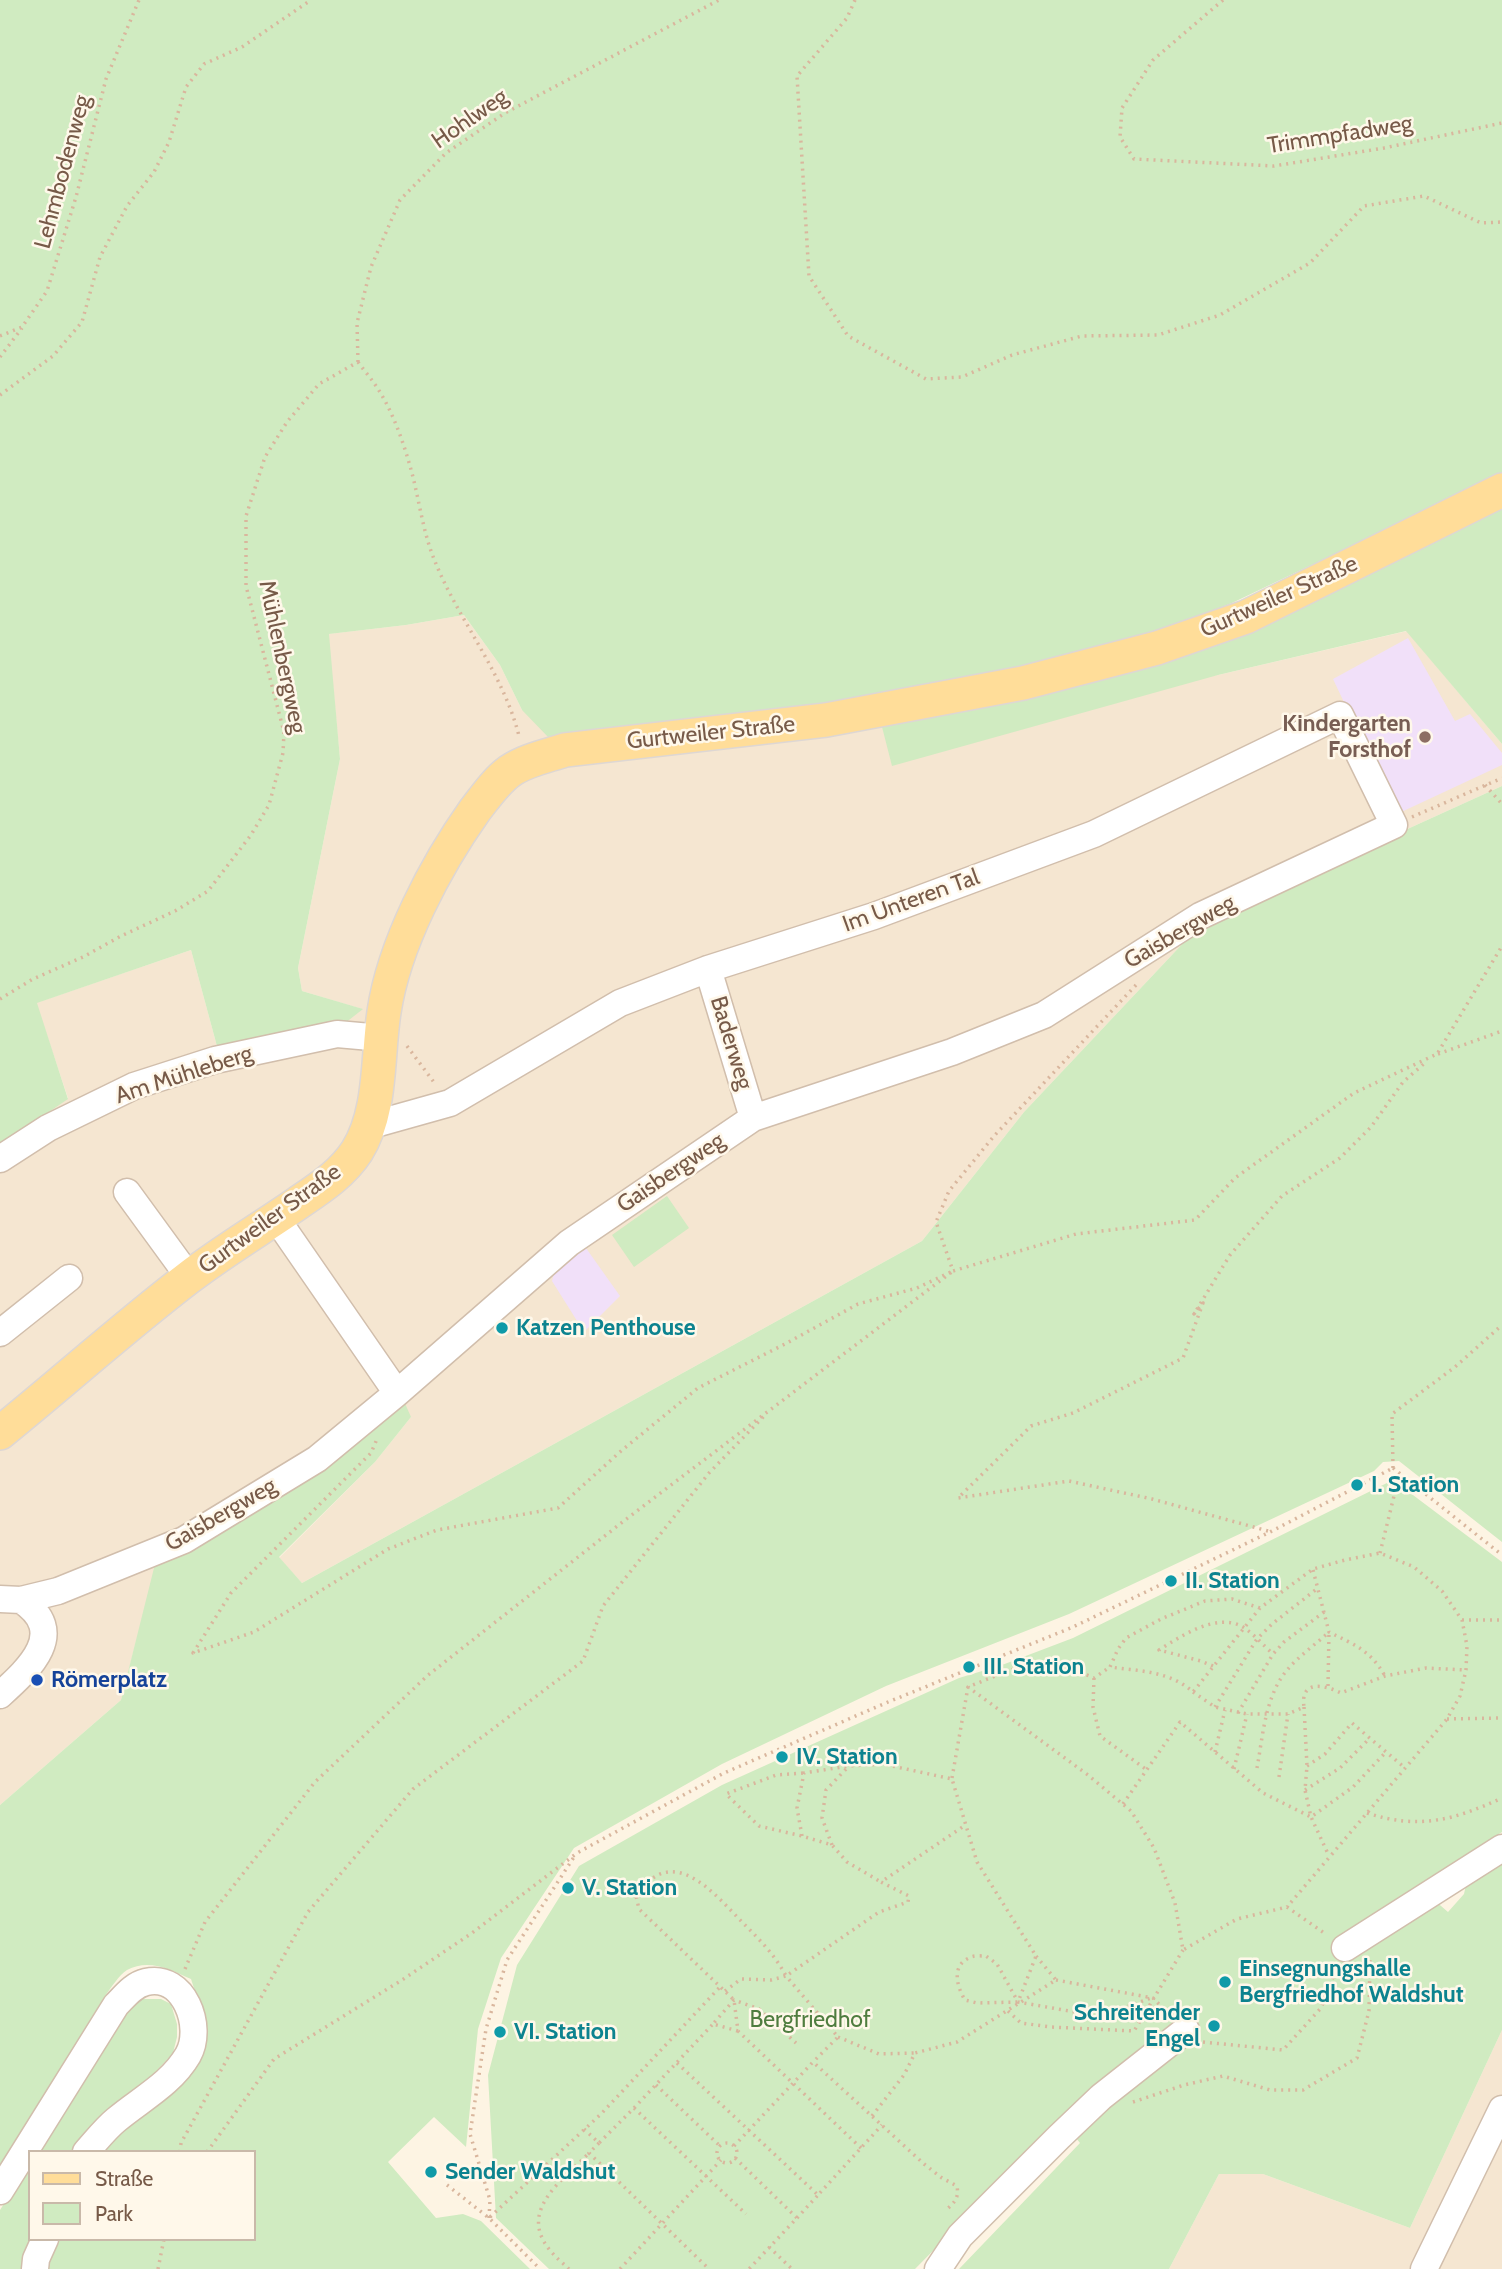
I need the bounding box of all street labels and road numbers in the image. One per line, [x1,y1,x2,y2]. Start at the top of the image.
street label: Hohlweg [427,83,513,155]
street label: Lehmbodenweg [29,92,97,252]
street label: Trimmpfadweg [1265,110,1415,160]
street label: Gurtweiler Straße [1196,550,1362,644]
street label: Mühlenbergweg [252,578,312,736]
street label: Gurtweiler Straße [626,710,796,756]
street label: Im Unteren Tal [839,863,983,939]
street label: Gaisbergweg [1119,889,1241,975]
street label: Baderweg [704,993,758,1093]
street label: Am Mühleberg [112,1040,256,1110]
street label: Gaisbergweg [612,1127,730,1219]
street label: Gurtweiler Straße [194,1158,346,1280]
street label: Gaisbergweg [160,1472,282,1558]

